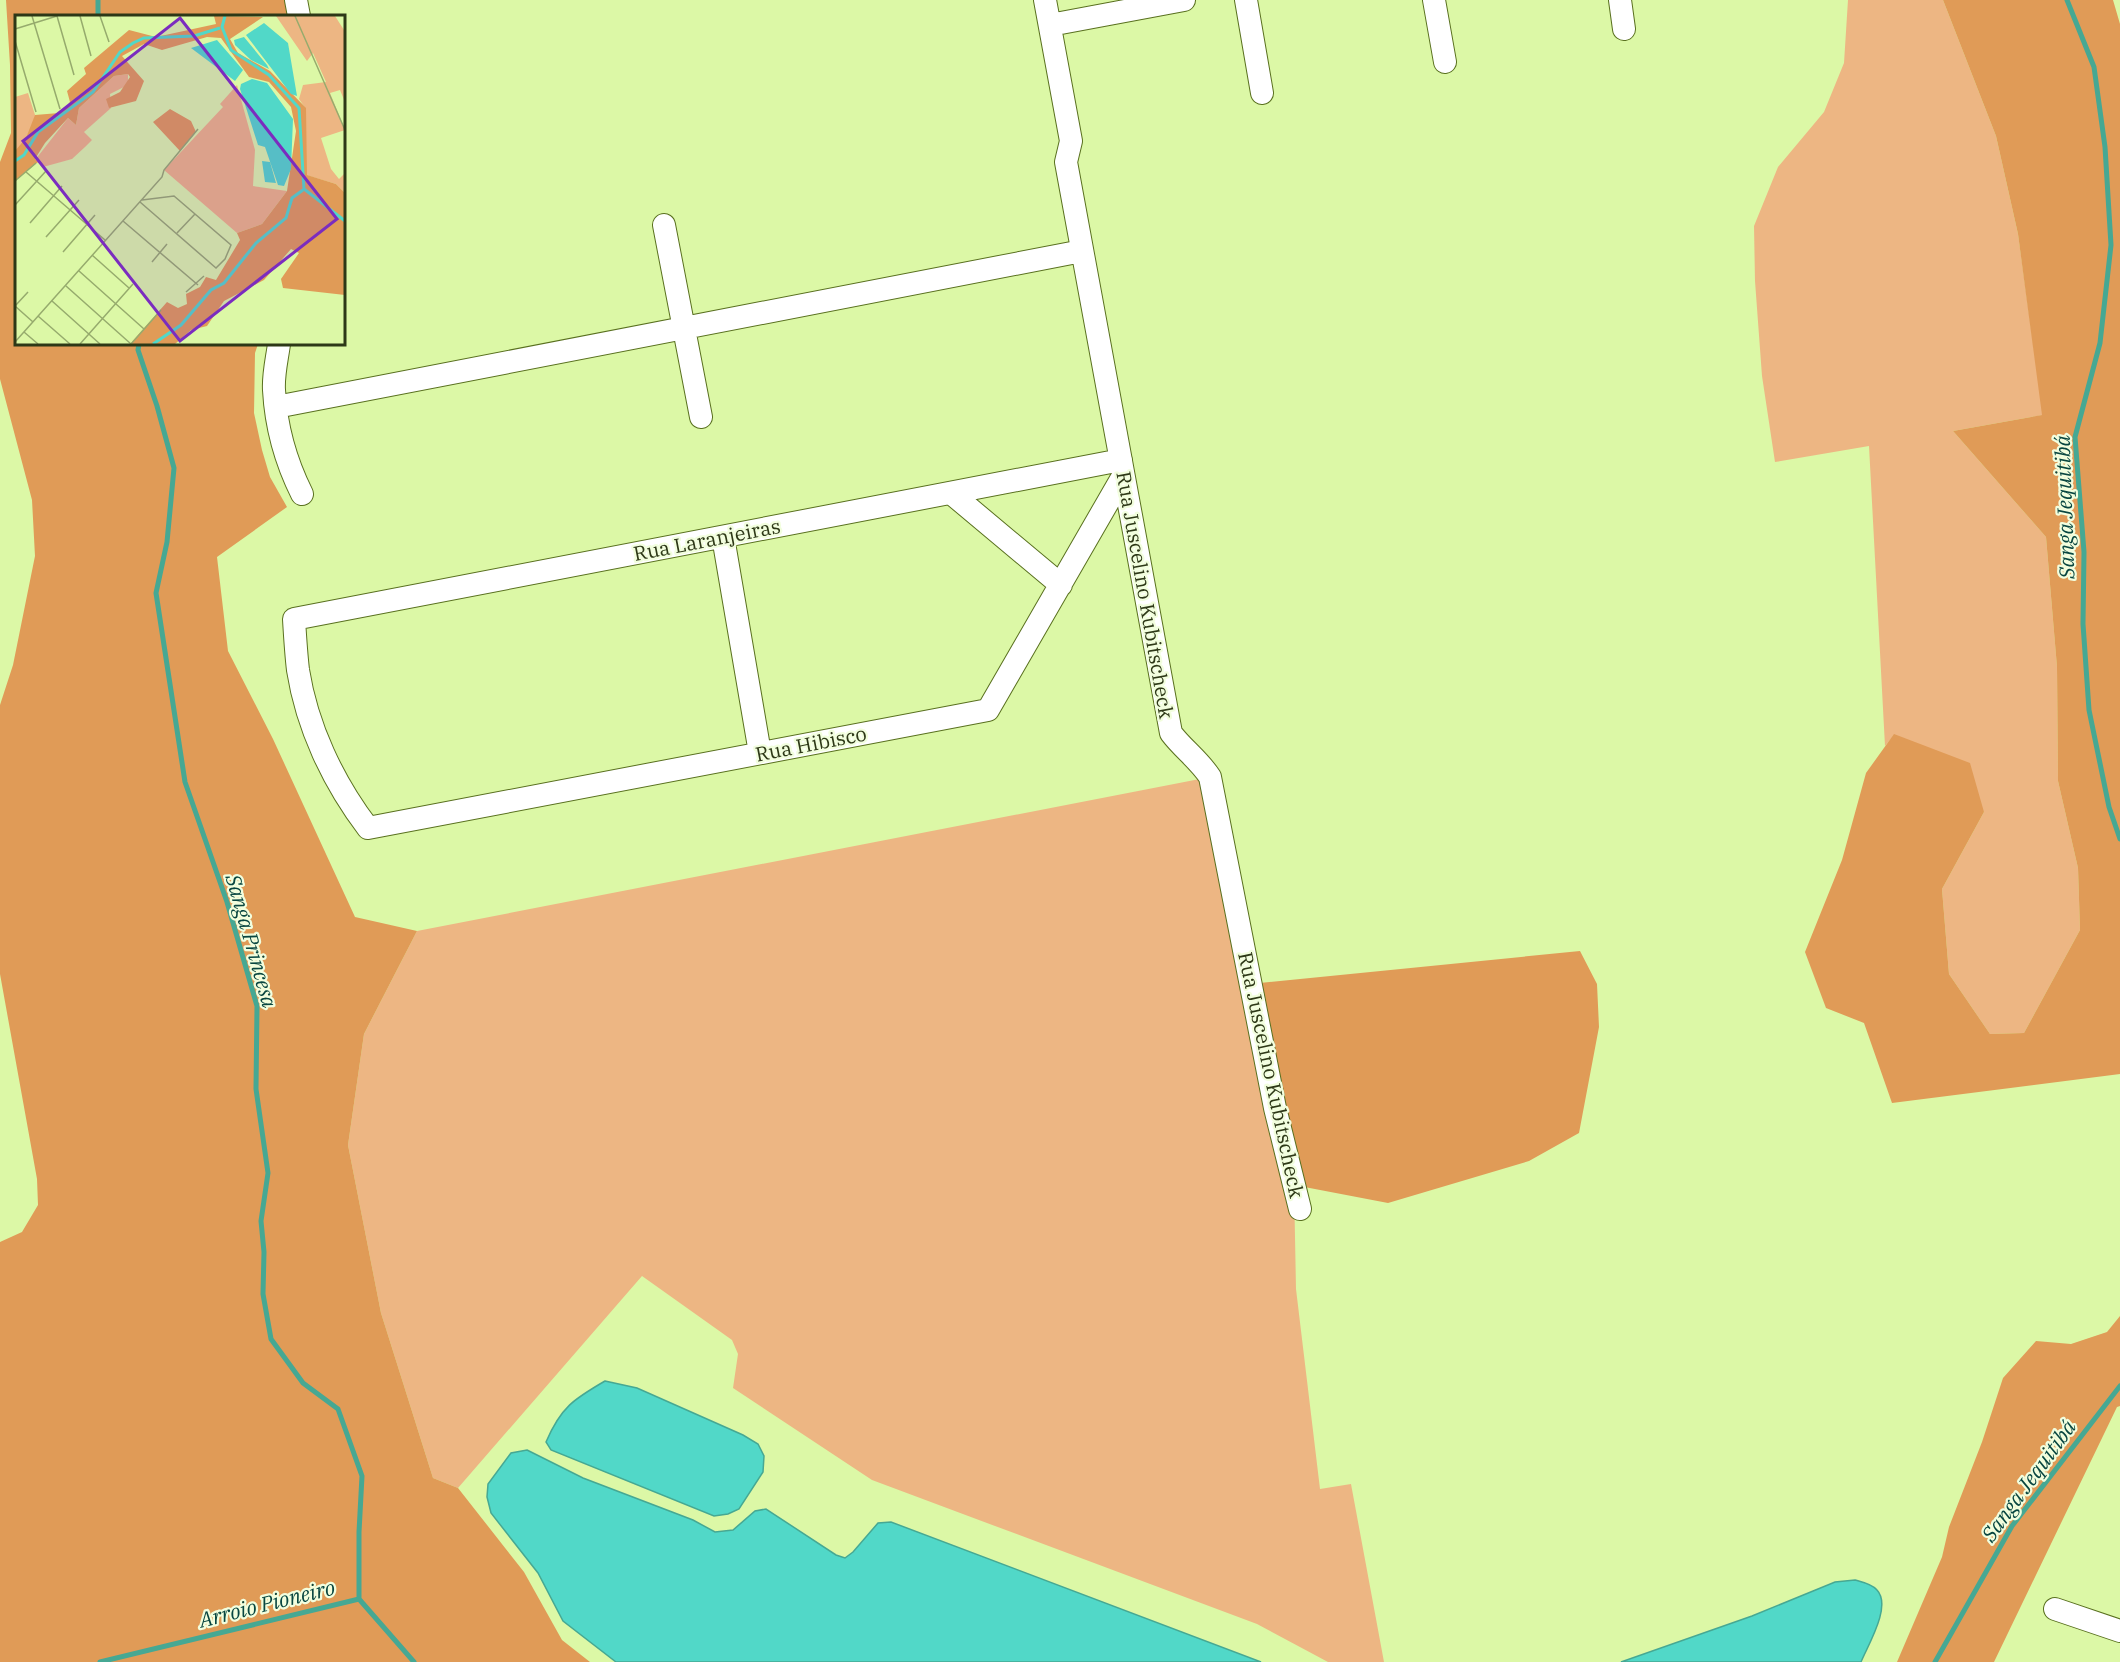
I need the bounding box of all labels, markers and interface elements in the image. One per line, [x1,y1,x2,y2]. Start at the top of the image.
inset map [15,15,345,345]
water label: Sanga Jequitibá [2047,434,2081,581]
street label: Rua Juscelino Kubitscheck [1110,469,1181,721]
street label: Rua Laranjeiras [631,512,783,567]
street label: Rua Hibisco [753,720,869,768]
water label: Sanga Princesa [219,870,285,1011]
street label: Rua Juscelino Kubitscheck [1232,949,1311,1201]
water label: Sanga Jequitibá [1974,1413,2082,1548]
water label: Arroio Pioneiro [194,1573,338,1634]

